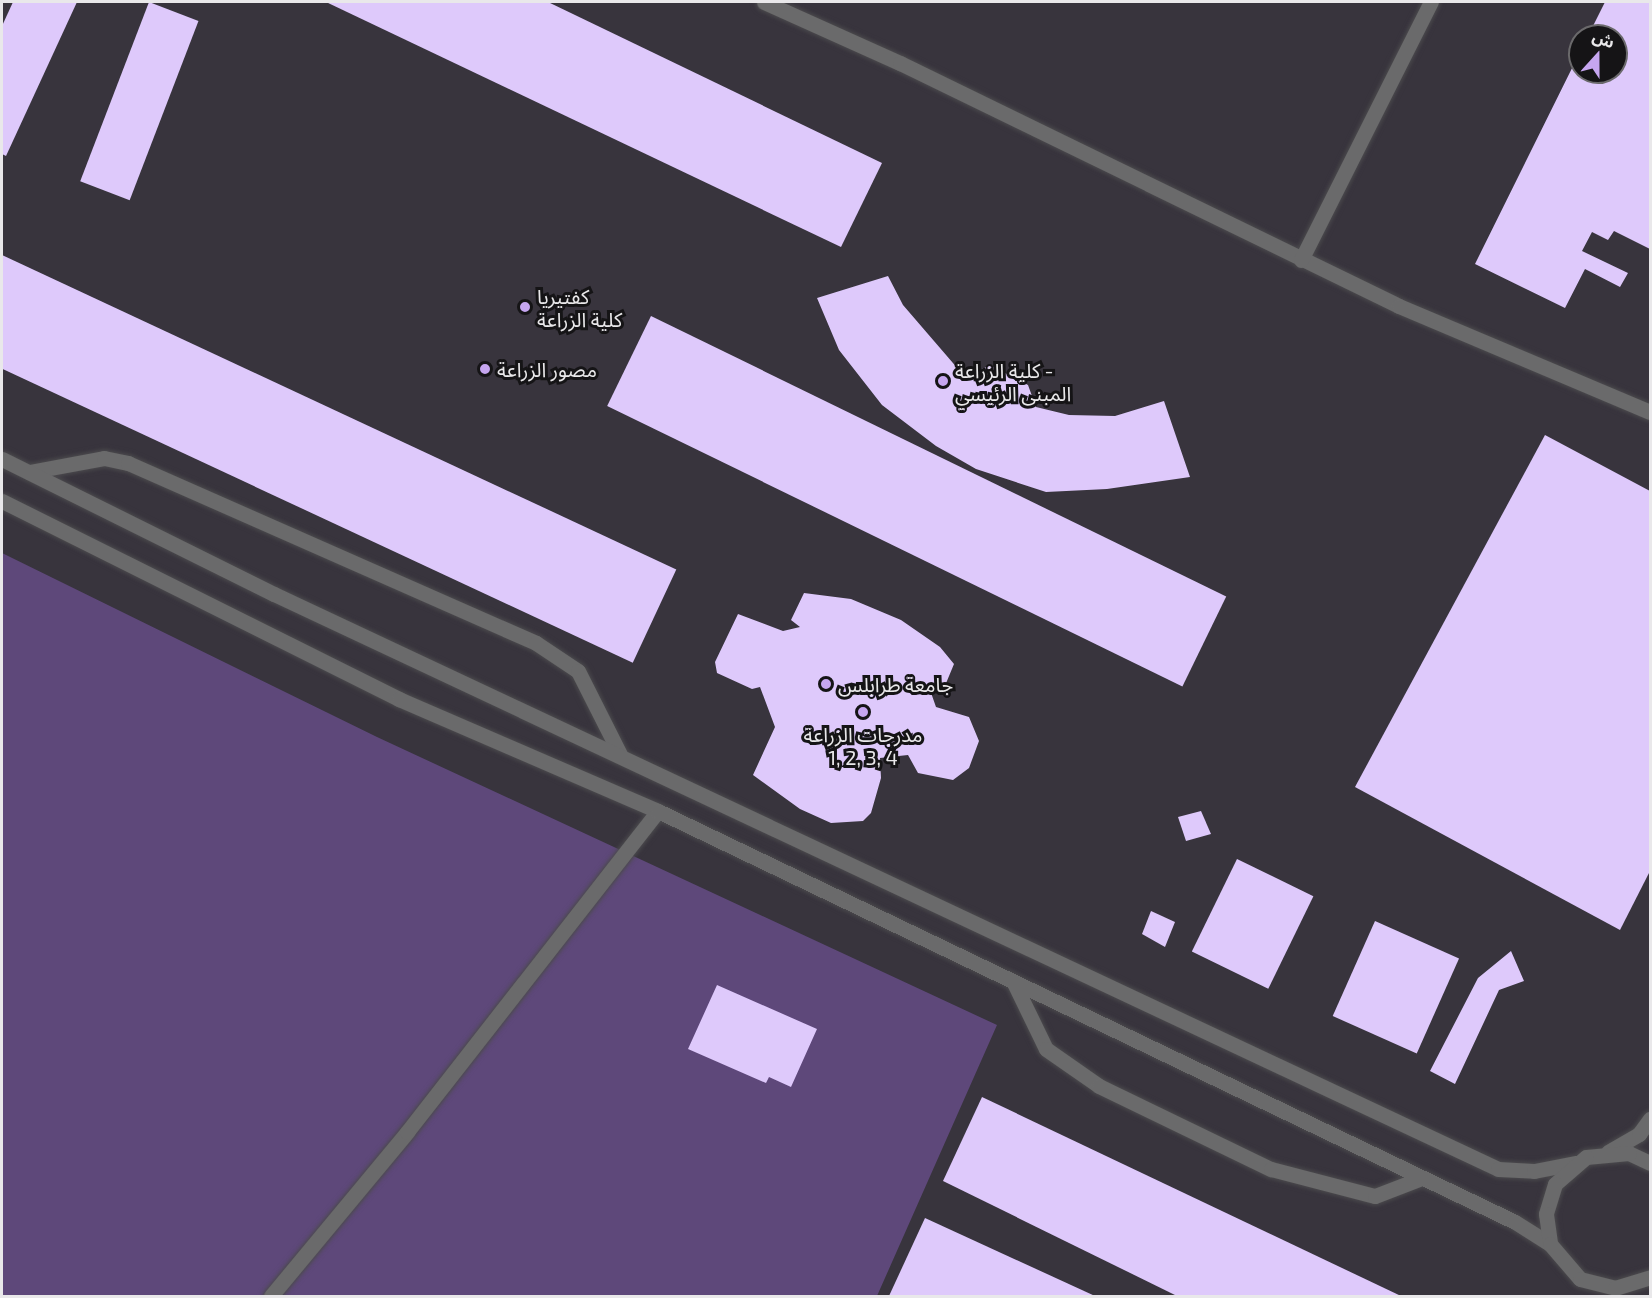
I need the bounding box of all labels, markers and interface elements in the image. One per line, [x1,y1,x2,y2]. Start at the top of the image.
north arrow [1568,24,1628,84]
text: ش [1590,26,1618,51]
place label: كفتيريا كلية الزراعة [537,284,622,331]
marker: كفتيريا كلية الزراعة [518,300,532,314]
place label: مصور الزراعة [497,357,597,381]
place label: كلية الزراعة - المبنى الرئيسي [955,358,1071,405]
marker: مصور الزراعة [478,362,492,376]
marker: كلية الزراعة - المبنى الرئيسي [936,374,950,388]
place label: جامعة طرابلس [838,672,953,696]
marker: جامعة طرابلس [819,677,833,691]
marker: مدرجات الزراعة 1, 2, 3, 4 [856,705,870,719]
place label: مدرجات الزراعة 1, 2, 3, 4 [804,722,922,769]

